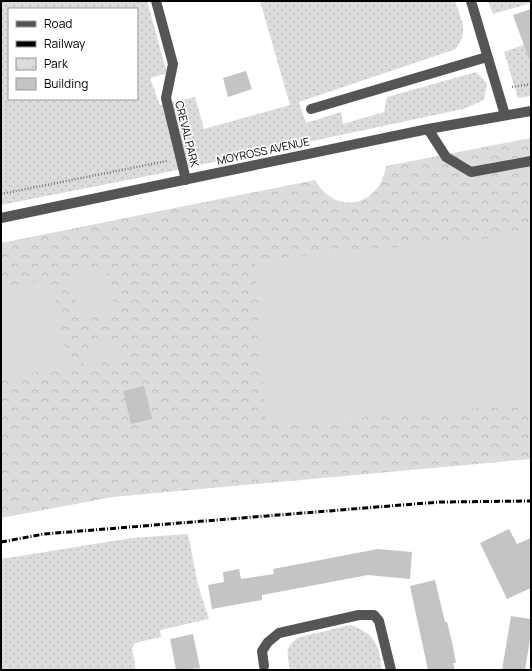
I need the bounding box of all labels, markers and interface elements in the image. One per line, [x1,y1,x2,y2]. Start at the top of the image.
legend [8,8,138,100]
text: Road [44,15,72,32]
text: Railway [44,35,86,52]
text: Park [44,55,69,72]
text: Building [44,75,88,92]
street label: CREVAL PARK [172,99,203,169]
street label: MOYROSS AVENUE [215,133,311,168]

